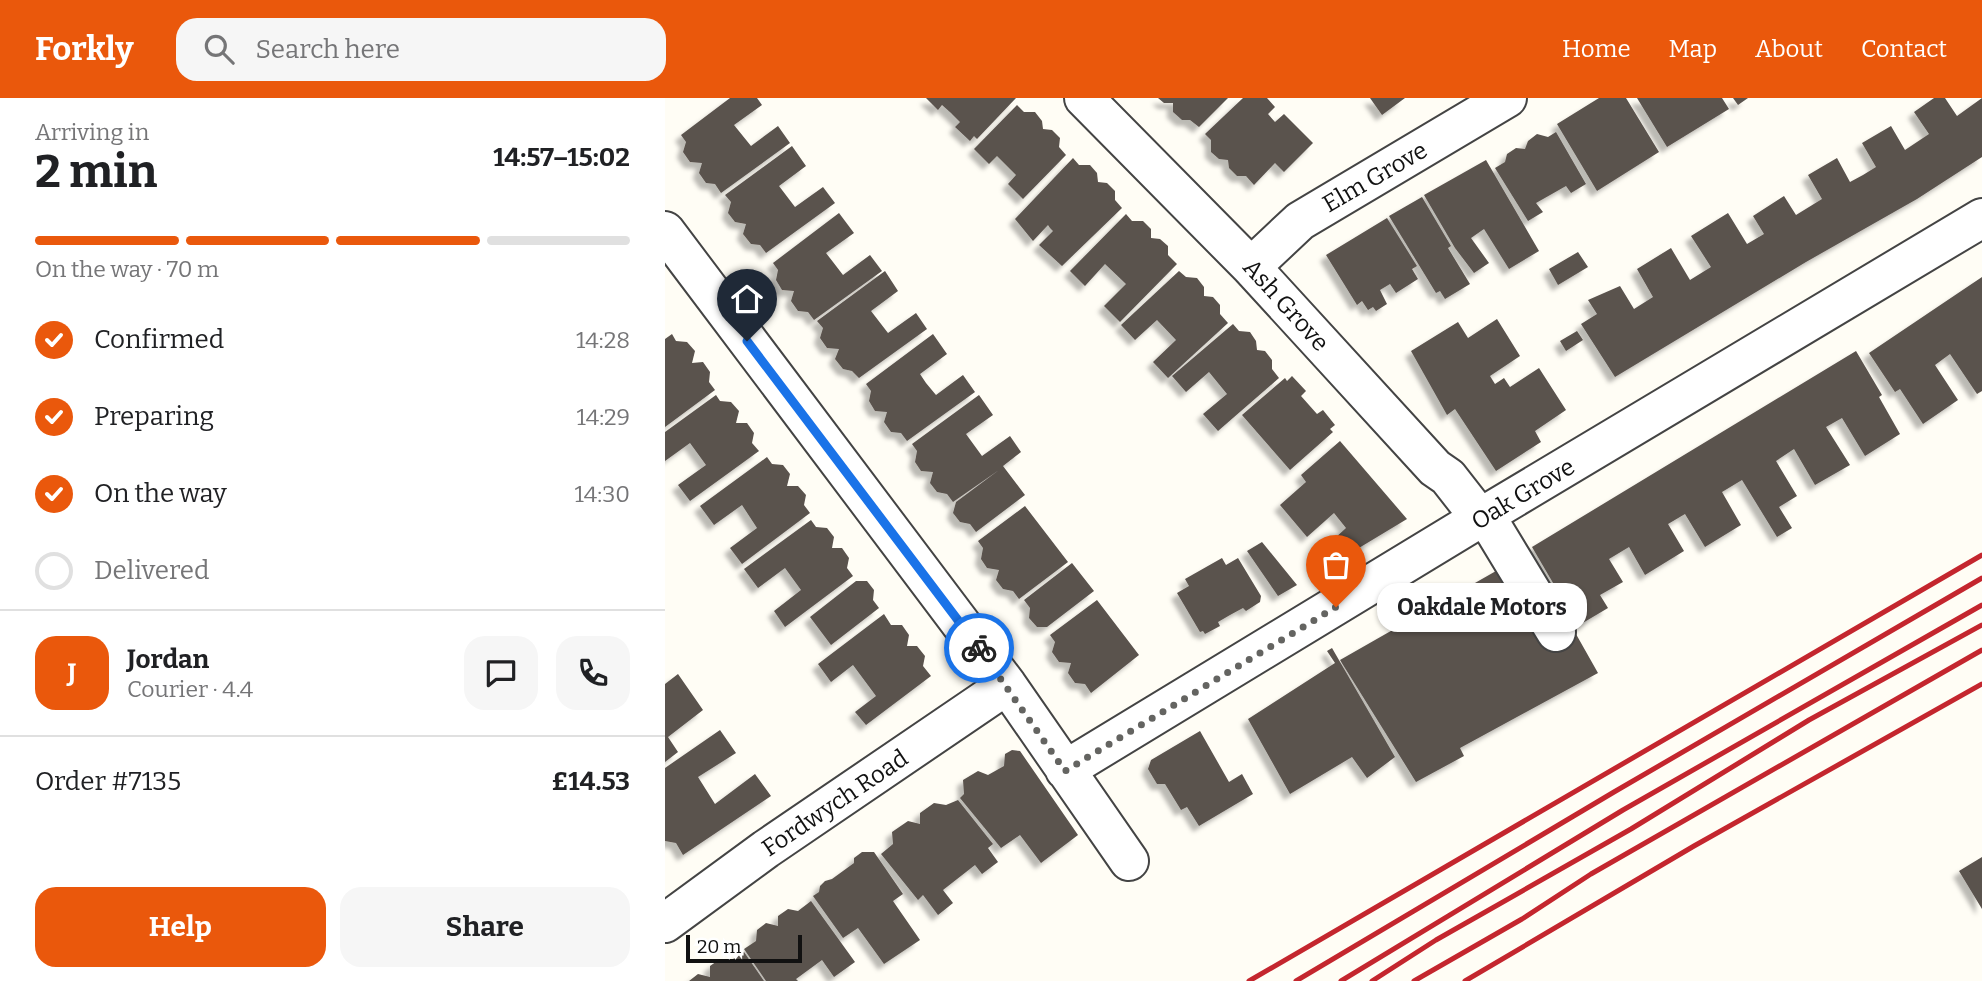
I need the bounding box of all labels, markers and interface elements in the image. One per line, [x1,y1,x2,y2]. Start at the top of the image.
search box [176,18,666,81]
text: Forkly [35,29,134,69]
icon: search [200,30,238,68]
text: Search here [256,34,400,65]
text: Home [1562,35,1631,63]
text: Map [1669,35,1717,63]
text: About [1755,35,1823,63]
text: Contact [1861,35,1947,63]
text: Arriving in [35,118,149,146]
street label: Elm Grove [1318,136,1432,218]
text: 14:57–15:02 [493,142,630,173]
text: 2 min [35,144,157,199]
street label: Ash Grove [1237,253,1335,357]
text: On the way · 70 m [35,255,219,283]
pin [717,269,777,341]
icon: home [728,280,766,318]
icon: check [35,321,73,359]
text: Confirmed [94,324,224,355]
text: 14:28 [576,326,630,354]
icon: check [35,398,73,436]
text: Preparing [94,401,214,432]
text: 14:29 [576,403,630,431]
street label: Oak Grove [1466,452,1580,536]
icon: check [35,475,73,513]
text: On the way [94,478,227,509]
text: 14:30 [575,480,630,508]
pin [1306,535,1366,607]
icon: bag [1317,546,1355,584]
text: Delivered [94,555,209,586]
callout: Oakdale Motors [1378,582,1588,632]
text: Oakdale Motors [1397,593,1567,621]
courier [944,613,1014,683]
icon: bike [960,629,998,667]
button: chat [464,636,538,710]
button: phone [556,636,630,710]
text: Jordan [127,644,209,675]
text: J [68,658,76,689]
text: Courier · 4.4 [127,675,253,703]
street label: Fordwych Road [757,744,913,862]
text: Order #7135 [35,766,181,797]
text: £14.53 [551,766,630,797]
button: Help [35,887,326,967]
button: Share [340,887,630,967]
scale bar [686,932,801,964]
text: 20 m [697,935,741,958]

